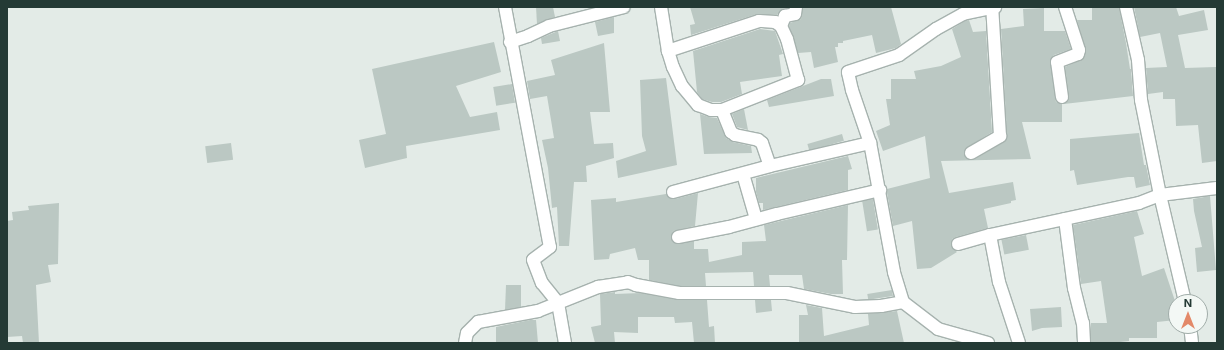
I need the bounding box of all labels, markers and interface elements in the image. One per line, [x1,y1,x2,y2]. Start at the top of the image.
north arrow [1168,294,1208,334]
text: N [1184,296,1192,310]

